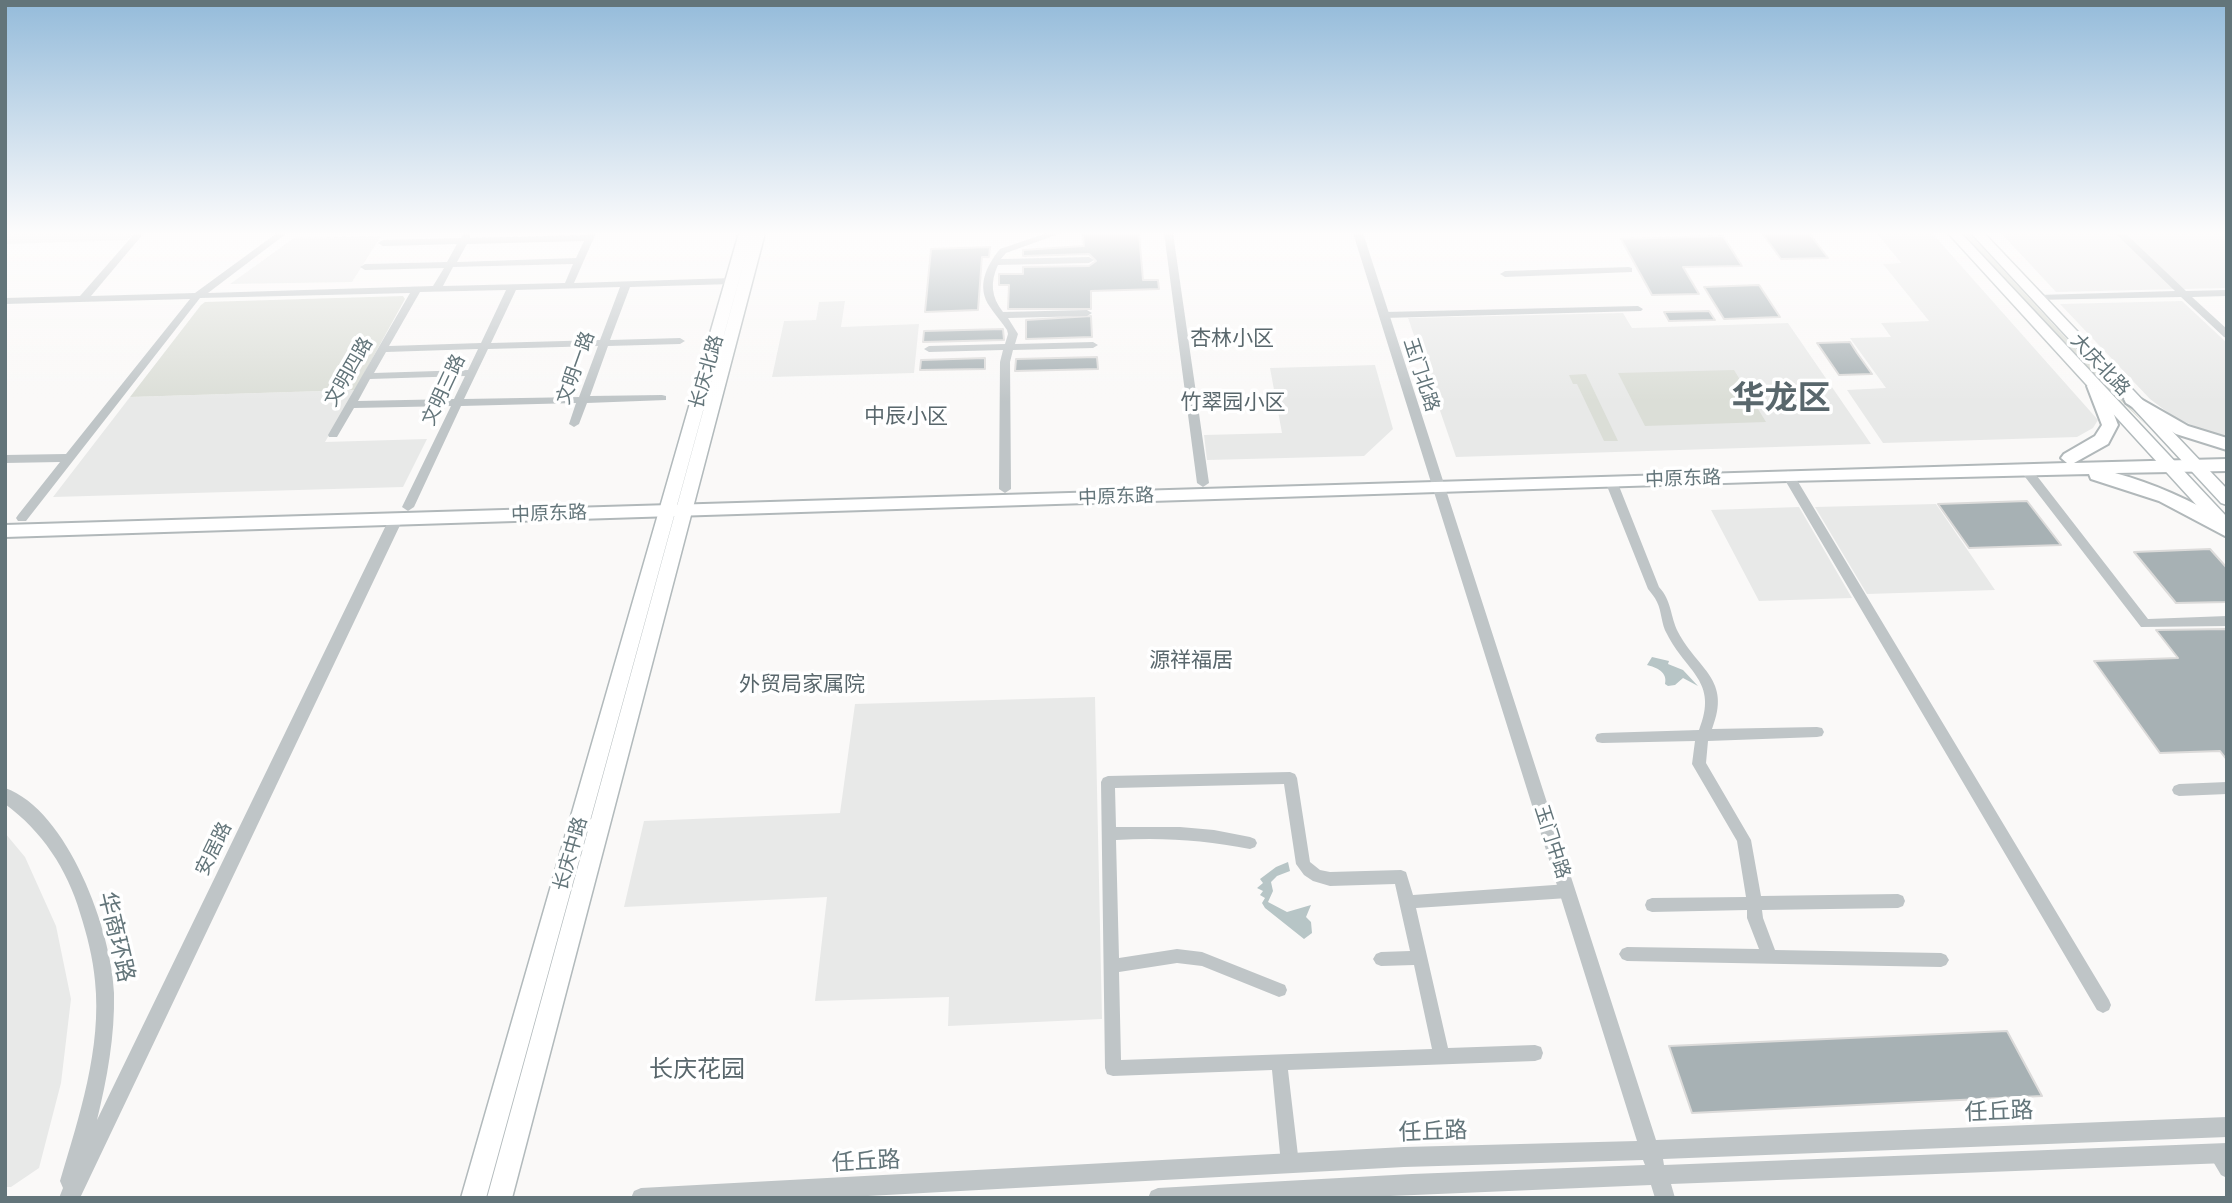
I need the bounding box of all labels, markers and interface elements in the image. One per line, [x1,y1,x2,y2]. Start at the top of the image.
district label: 杏林小区 [1190,326,1274,352]
street label: 文明一路 [552,328,600,408]
street label: 大庆北路 [2066,329,2134,401]
street label: 长庆北路 [686,332,728,412]
street label: 文明四路 [320,333,378,411]
street label: 玉门北路 [1398,335,1444,415]
street label: 文明三路 [418,351,470,429]
district label: 华龙区 [1732,379,1830,419]
district label: 竹翠园小区 [1181,390,1285,416]
district label: 中辰小区 [864,404,948,430]
street label: 中原东路 [1645,466,1721,492]
street label: 中原东路 [1078,484,1154,510]
street label: 中原东路 [511,501,587,527]
district label: 源祥福居 [1149,648,1233,674]
district label: 外贸局家属院 [739,672,865,698]
street label: 玉门中路 [1529,802,1575,882]
street label: 长庆中路 [550,814,592,894]
street label: 安居路 [191,818,237,880]
street label: 华商环路 [92,889,140,985]
district label: 长庆花园 [649,1056,745,1084]
street label: 任丘路 [1964,1097,2034,1127]
street label: 任丘路 [1398,1117,1468,1147]
street label: 任丘路 [831,1146,901,1178]

